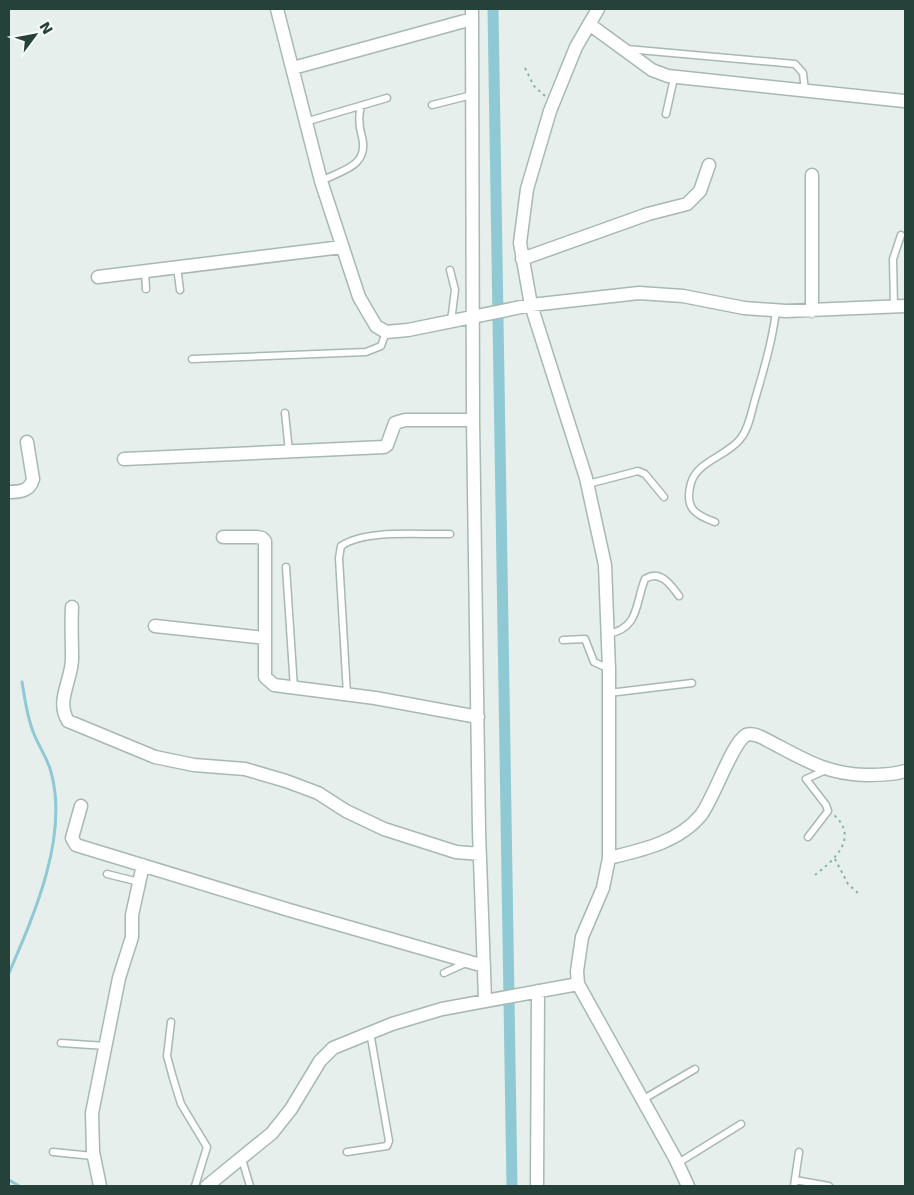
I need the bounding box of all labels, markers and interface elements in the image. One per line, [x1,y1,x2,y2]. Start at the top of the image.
north arrow [10,10,60,60]
text: N [36,19,56,37]

